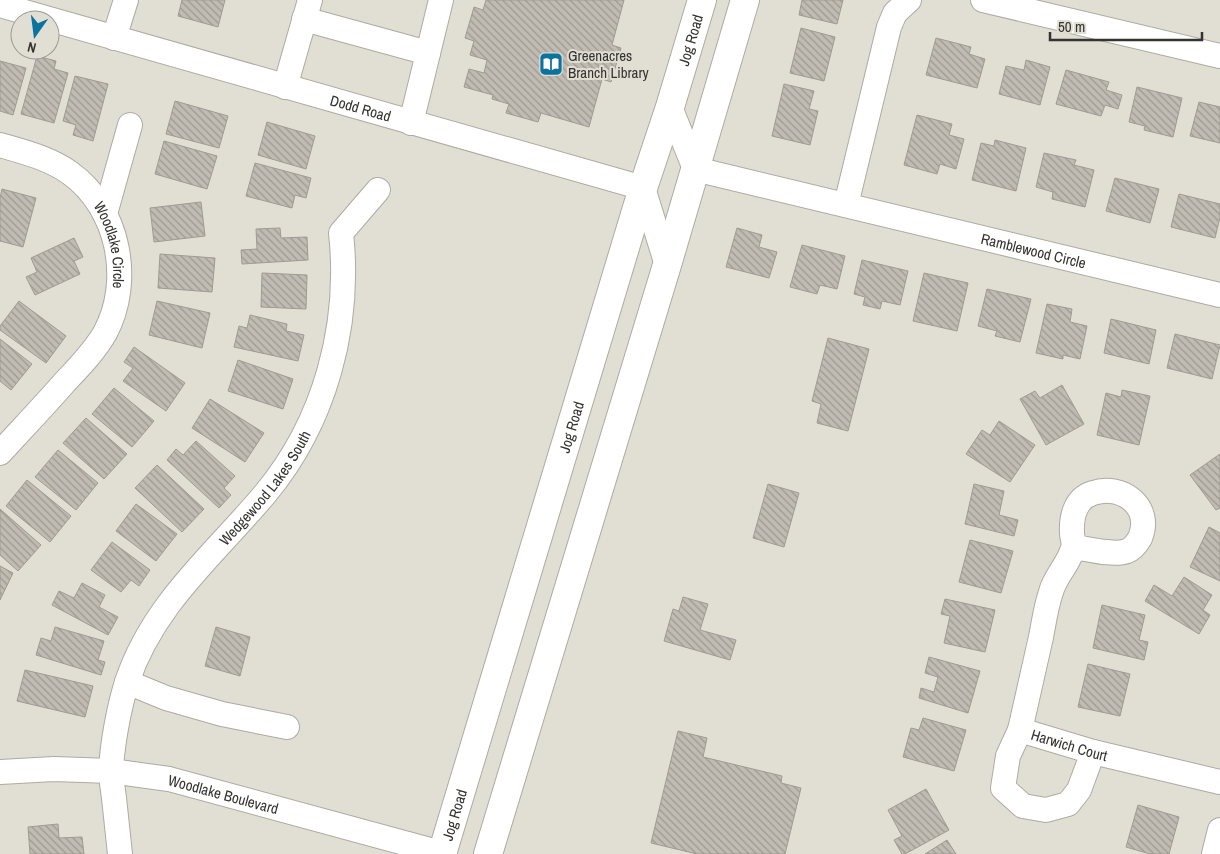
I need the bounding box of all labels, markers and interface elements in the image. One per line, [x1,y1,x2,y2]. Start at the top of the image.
north arrow [10,10,60,60]
scale bar [1050,10,1202,42]
street label: Jog Road [672,12,708,68]
text: 50 m [1058,16,1085,37]
text: N [26,38,38,57]
place label: Greenacres Branch Library [568,45,650,83]
library icon: Greenacres Branch Library [538,51,564,77]
street label: Dodd Road [328,89,393,126]
street label: Woodlake Circle [89,197,130,290]
street label: Ramblewood Circle [979,228,1088,273]
street label: Jog Road [553,399,589,455]
street label: Wedgewood Lakes South [214,427,315,550]
street label: Harwich Court [1029,723,1110,766]
street label: Woodlake Boulevard [166,769,281,819]
street label: Jog Road [436,786,472,843]

